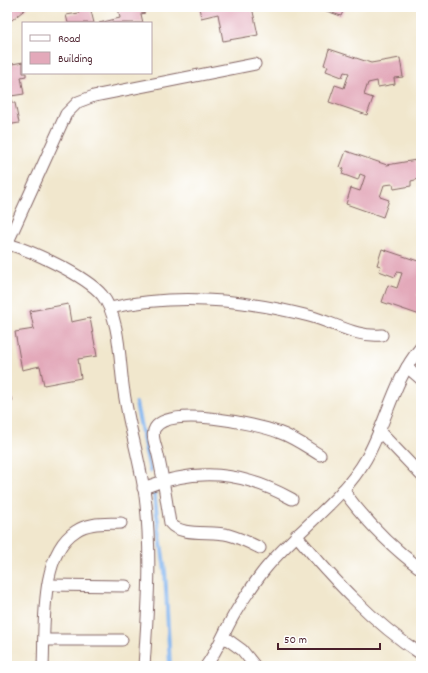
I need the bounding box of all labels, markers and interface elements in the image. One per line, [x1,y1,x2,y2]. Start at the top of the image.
legend [22,22,152,74]
text: Road [58,31,80,48]
text: Building [58,51,93,68]
scale bar [278,625,380,651]
text: 50 m [284,632,307,649]

